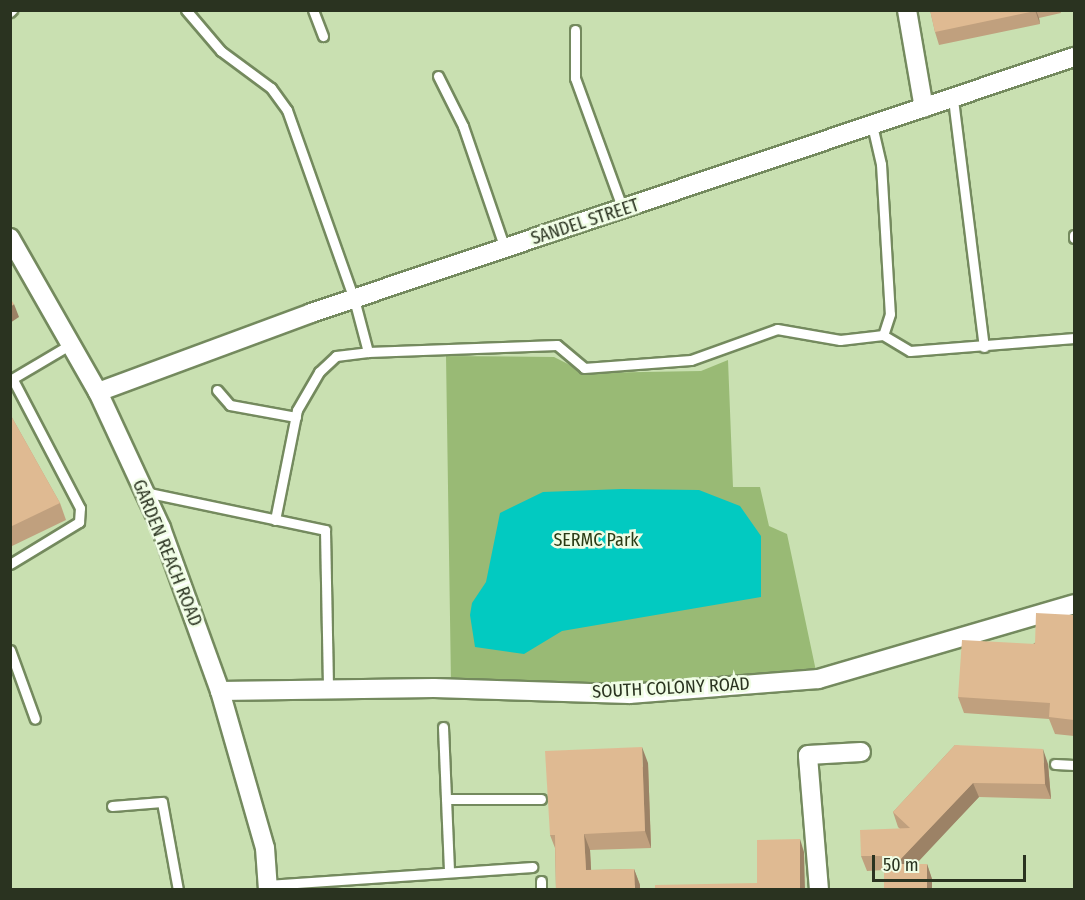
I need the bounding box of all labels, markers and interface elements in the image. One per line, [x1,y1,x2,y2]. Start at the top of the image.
street label: SANDEL STREET [528,194,642,250]
street label: GARDEN REACH ROAD [128,477,206,629]
park label: SERMC Park [553,529,639,551]
street label: SOUTH COLONY ROAD [592,673,750,703]
scale bar [875,843,1030,881]
text: 50 m [883,854,919,876]

